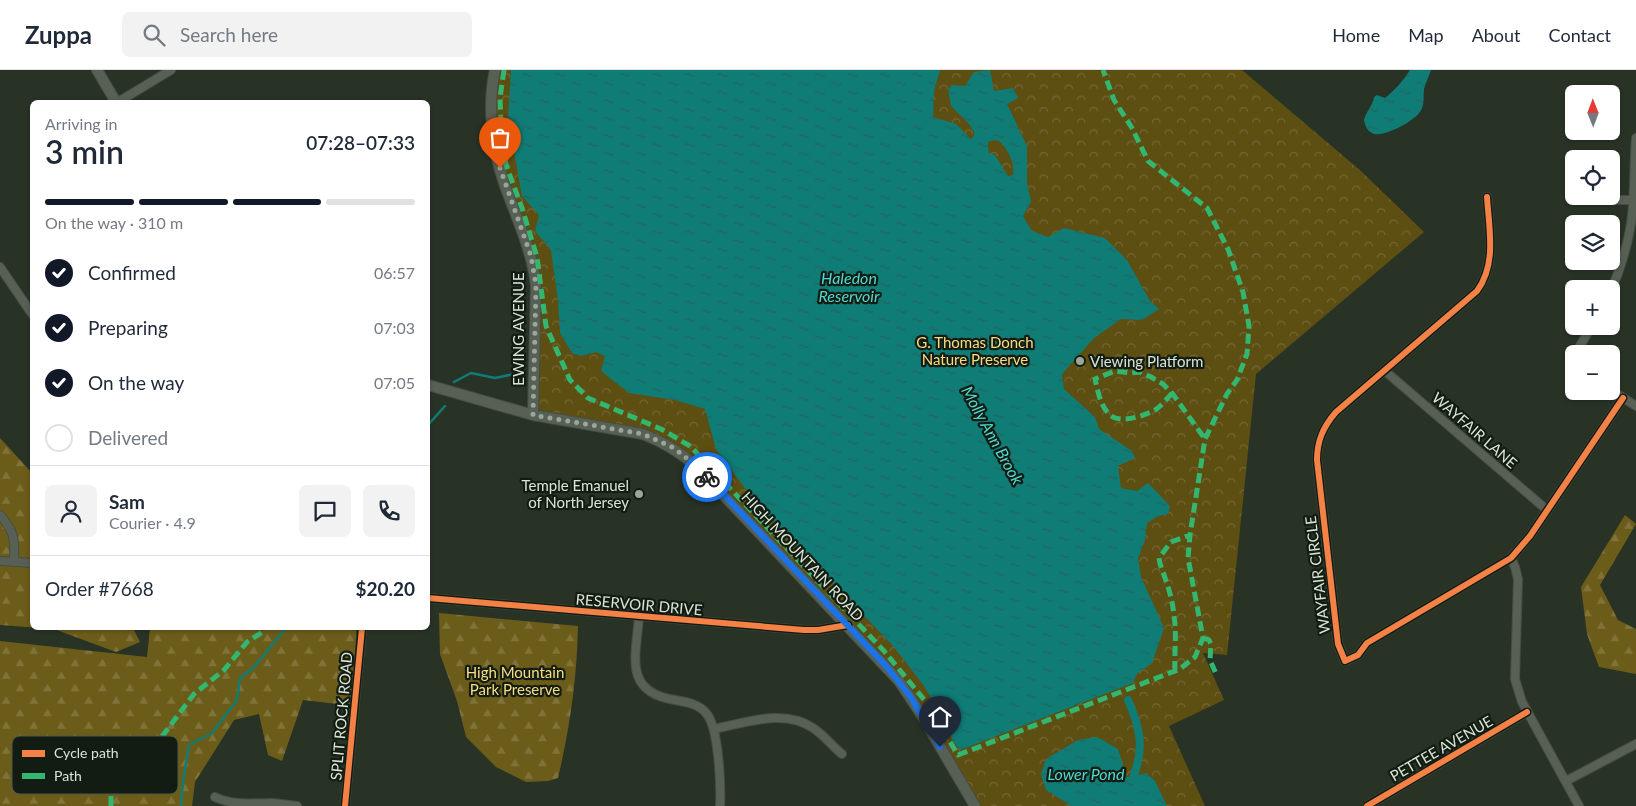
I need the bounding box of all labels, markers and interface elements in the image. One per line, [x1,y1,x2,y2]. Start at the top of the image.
search box [122,12,472,57]
text: Zuppa [25,20,92,49]
icon: search [140,21,168,49]
text: Search here [180,23,278,46]
text: Home [1332,24,1380,46]
text: Map [1408,24,1444,46]
text: About [1472,24,1521,46]
text: Contact [1549,24,1611,46]
north arrow [1565,85,1620,140]
map controls [1565,85,1620,400]
text: Arriving in [45,114,118,133]
pin [479,117,521,168]
icon: bag [486,124,514,152]
text: 07:28–07:33 [306,131,415,154]
text: 3 min [45,132,124,171]
button: locate [1565,150,1620,205]
text: On the way · 310 m [45,213,183,232]
button: layers [1565,215,1620,270]
icon: check [45,259,73,287]
text: Confirmed [88,261,176,284]
text: 06:57 [374,263,415,282]
water label: Haledon Reservoir [819,268,880,305]
street label: EWING AVENUE [509,272,527,386]
button: + [1565,280,1620,335]
icon: check [45,314,73,342]
text: Preparing [88,316,168,339]
text: 07:03 [374,318,415,337]
park label: G. Thomas Donch Nature Preserve [916,333,1034,368]
button: − [1565,345,1620,400]
place label: Viewing Platform [1090,352,1203,370]
marker: Viewing Platform [1074,355,1086,367]
icon: check [45,369,73,397]
text: On the way [88,371,184,394]
text: 07:05 [374,373,415,392]
water label: Molly Ann Brook [958,383,1028,488]
street label: WAYFAIR LANE [1429,388,1521,472]
text: Delivered [88,426,168,449]
courier [682,452,732,502]
icon: bike [693,463,721,491]
place label: Temple Emanuel of North Jersey [522,476,629,511]
button: person [45,485,97,537]
button: chat [299,485,351,537]
button: phone [363,485,415,537]
marker: Temple Emanuel of North Jersey [633,488,645,500]
street label: HIGH MOUNTAIN ROAD [738,488,868,624]
text: Sam [109,490,145,513]
text: Courier · 4.9 [109,513,196,532]
street label: WAYFAIR CIRCLE [1301,515,1333,635]
text: Order #7668 [45,577,154,600]
text: $20.20 [355,577,415,600]
street label: RESERVOIR DRIVE [575,589,703,619]
street label: SPLIT ROCK ROAD [326,651,356,781]
park label: High Mountain Park Preserve [466,663,564,698]
pin [919,696,961,747]
icon: home [926,703,954,731]
street label: PETTEE AVENUE [1387,711,1495,785]
legend [12,736,178,794]
text: Cycle path [54,744,119,761]
water label: Lower Pond [1047,764,1125,783]
text: Path [54,767,82,784]

